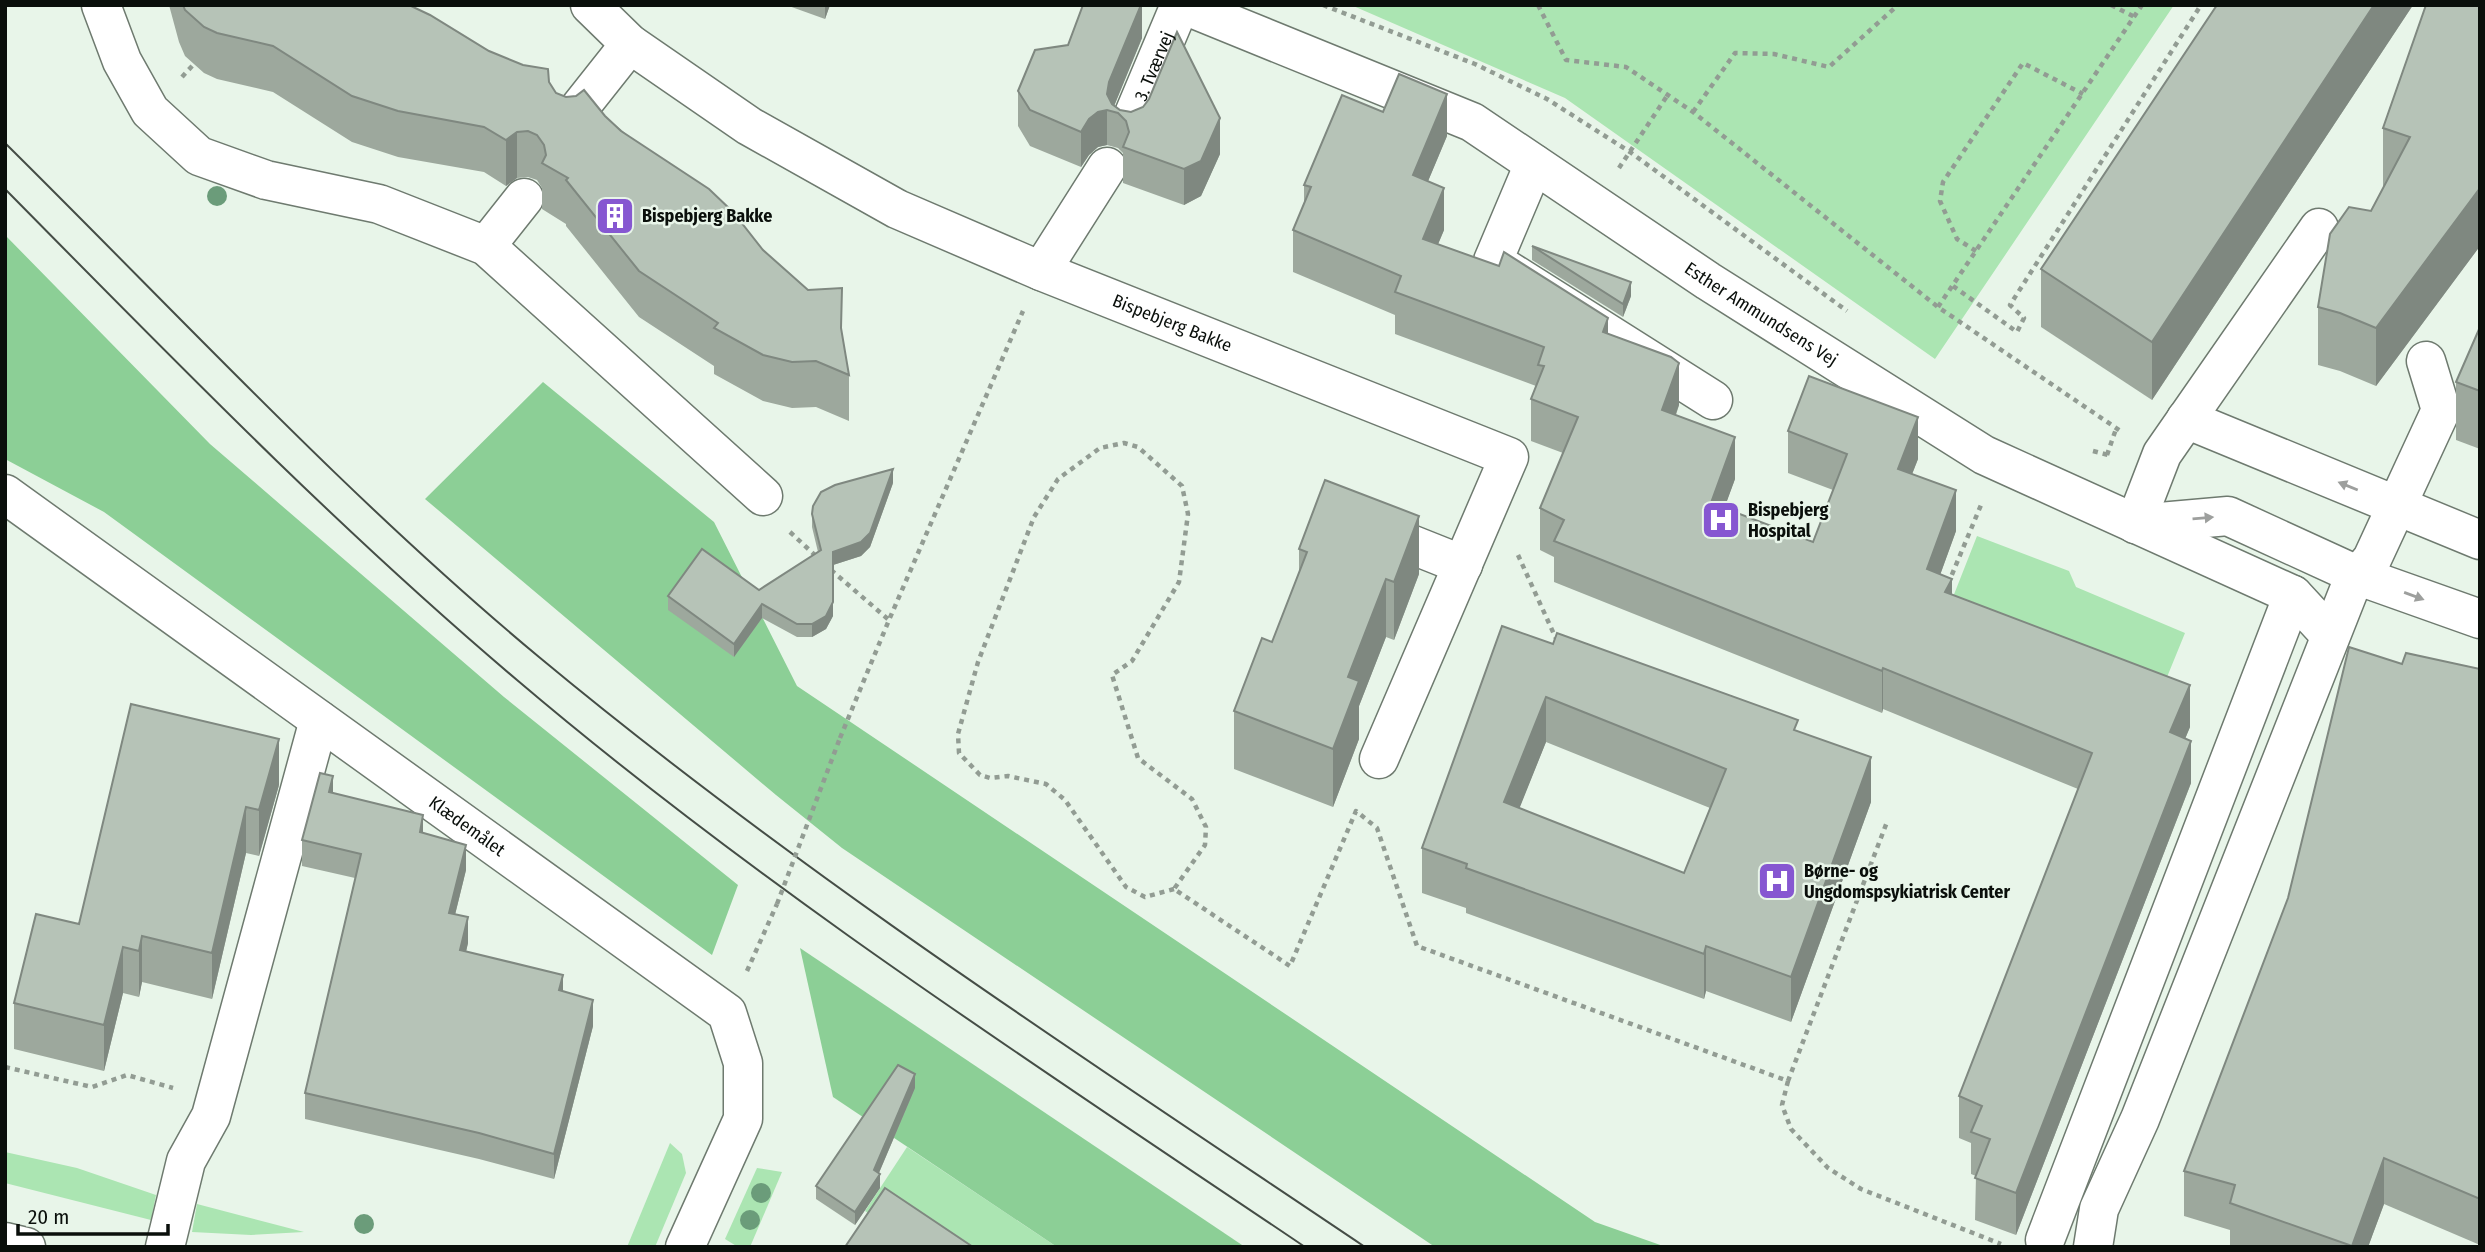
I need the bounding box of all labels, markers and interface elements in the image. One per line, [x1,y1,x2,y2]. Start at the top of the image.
street label: 3. Tværvej [1130,28,1179,104]
building icon: Bispebjerg Bakke [594,195,636,237]
place label: Bispebjerg Bakke [642,205,772,227]
street label: Esther Ammundsens Vej [1680,257,1842,371]
street label: Bispebjerg Bakke [1109,290,1235,357]
one-way arrow [2338,481,2359,492]
hospital icon: Bispebjerg Hospital [1700,499,1742,541]
place label: Bispebjerg Hospital [1748,499,1828,542]
one-way arrow [2192,512,2214,523]
one-way arrow [2403,590,2424,601]
street label: Klædemålet [425,791,509,861]
hospital icon: Børne- og Ungdomspsykiatrisk Center [1756,860,1798,902]
place label: Børne- og Ungdomspsykiatrisk Center [1804,860,2010,903]
scale bar [18,1192,168,1236]
text: 20 m [28,1204,69,1230]

